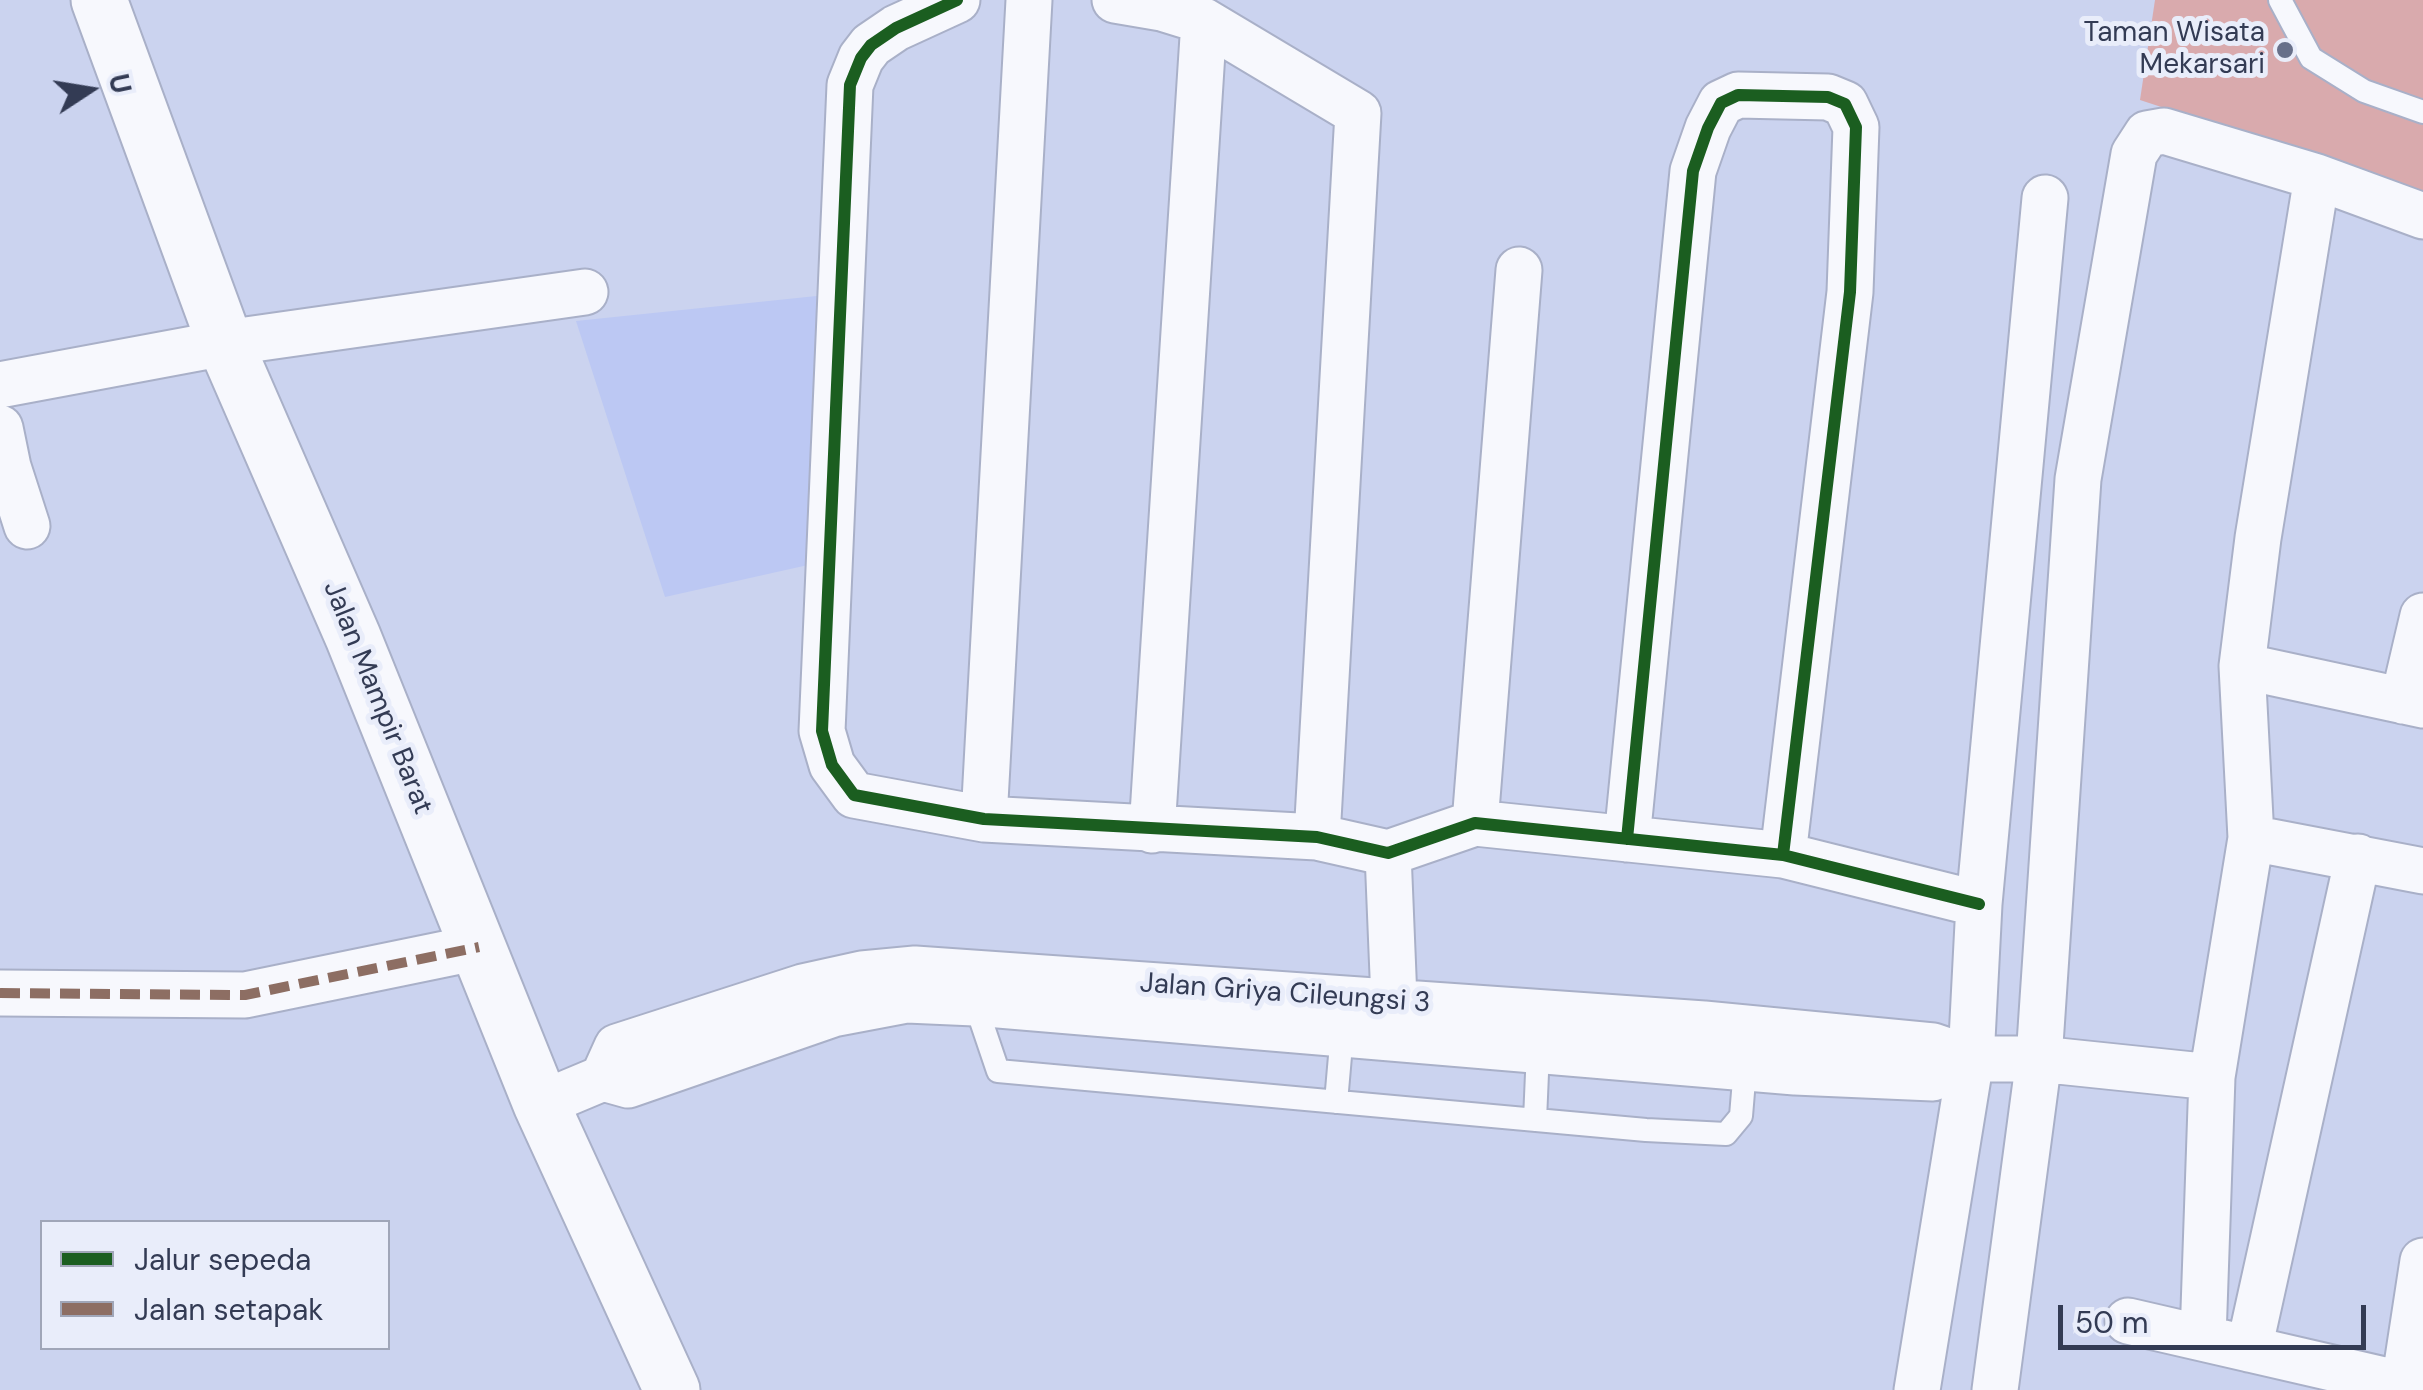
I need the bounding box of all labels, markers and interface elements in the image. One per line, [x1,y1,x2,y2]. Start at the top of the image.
place label: Taman Wisata Mekarsari [2084,17,2265,83]
marker: Taman Wisata Mekarsari [2274,39,2296,61]
north arrow [40,40,140,140]
text: U [100,70,140,97]
street label: Jalan Mampir Barat [315,577,439,819]
street label: Jalan Griya Cileungsi 3 [1138,967,1432,1021]
legend [40,1220,390,1350]
text: Jalur sepeda [134,1240,311,1279]
scale bar [2063,1285,2370,1347]
text: Jalan setapak [134,1290,323,1329]
text: 50 m [2075,1303,2149,1342]

